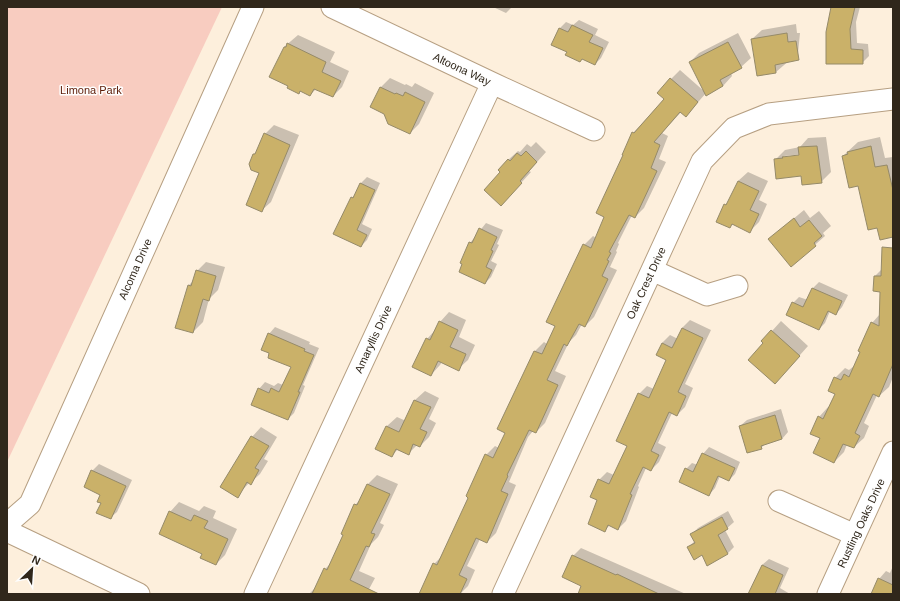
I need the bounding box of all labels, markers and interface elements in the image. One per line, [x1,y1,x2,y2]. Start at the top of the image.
street label: Altoona Way [431,50,493,88]
park label: Limona Park [60,84,122,96]
street label: Alcoma Drive [116,237,154,301]
street label: Oak Crest Drive [624,245,668,321]
street label: Amaryllis Drive [352,303,394,375]
street label: Rustling Oaks Drive [835,476,887,570]
north arrow [12,549,52,589]
text: N [30,553,42,567]

